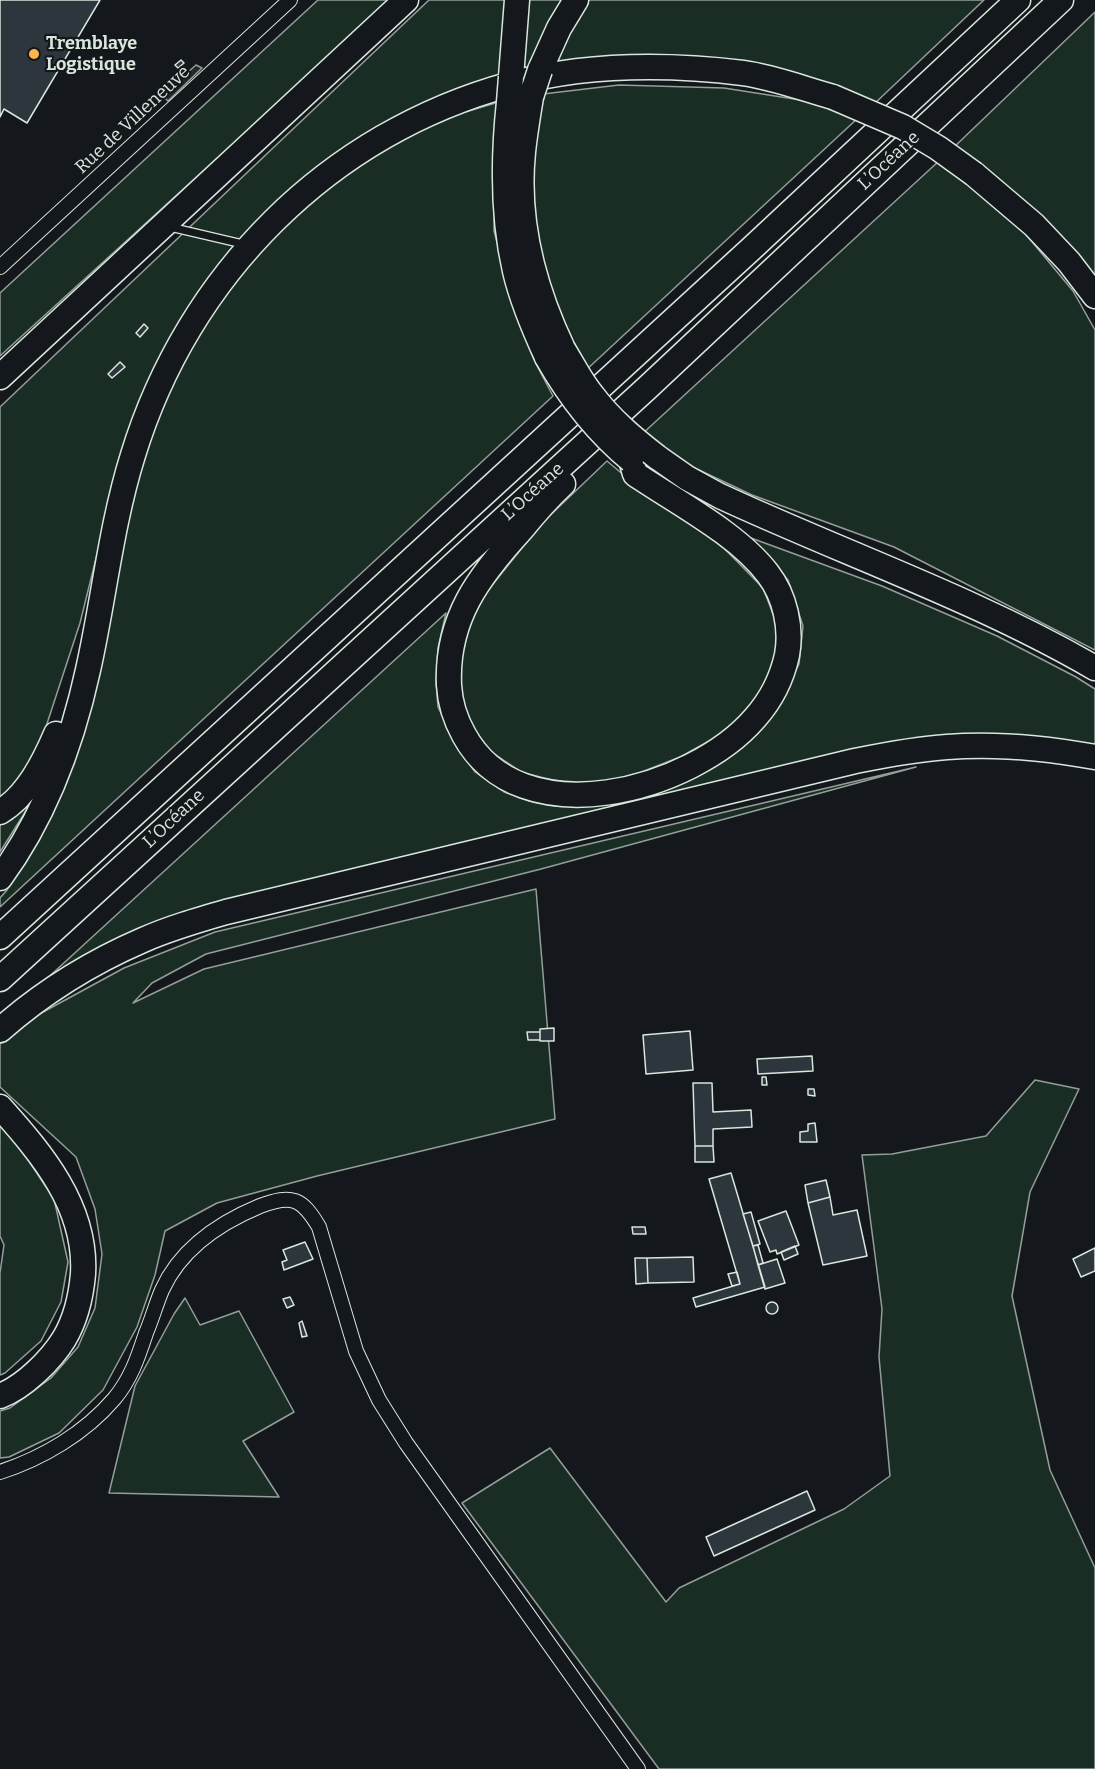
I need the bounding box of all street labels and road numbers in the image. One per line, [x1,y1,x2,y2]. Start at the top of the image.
street label: Rue de Villeneuve [71,61,195,179]
street label: L’Océane [854,127,924,195]
street label: L’Océane [497,458,569,526]
street label: L’Océane [139,785,209,853]

